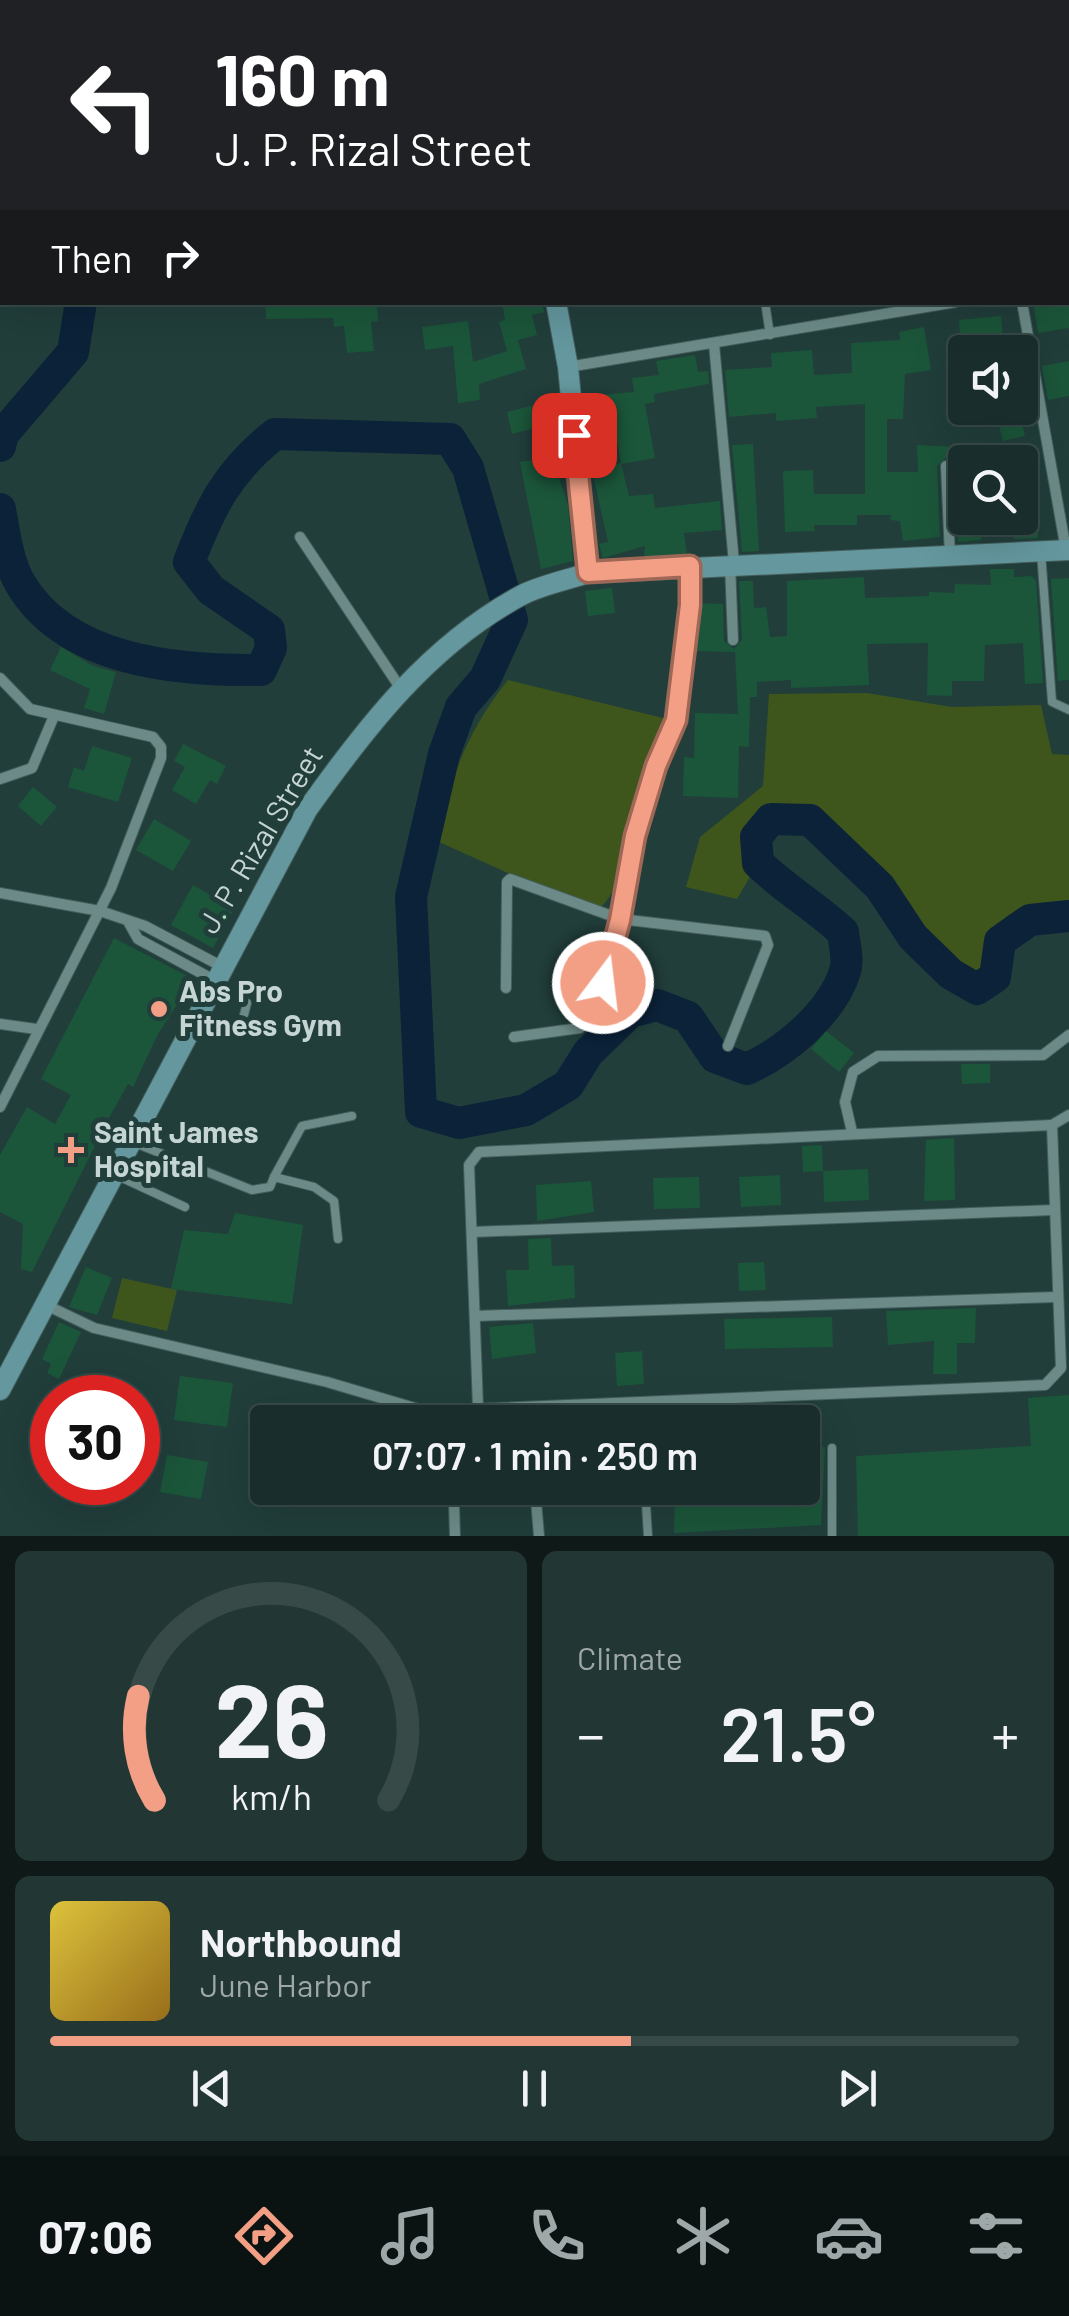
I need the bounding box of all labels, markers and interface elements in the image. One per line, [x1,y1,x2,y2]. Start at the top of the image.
text: 160 m [215,36,390,120]
icon: left [50,40,180,170]
text: J. P. Rizal Street [215,121,533,175]
icon: right [153,230,208,285]
text: Then [50,235,133,281]
map controls [948,335,1038,535]
button: sound [948,335,1038,425]
pin [532,393,617,478]
icon: arrive [547,408,602,463]
button: search [948,445,1038,535]
street label: J. P. Rizal Street [189,739,329,939]
position arrow [551,931,655,1035]
place label: Abs Pro Fitness Gym [179,972,342,1042]
marker: Abs Pro Fitness Gym [148,998,170,1020]
place label: Saint James Hospital [94,1113,259,1183]
marker: Saint James Hospital [58,1137,84,1163]
speed limit sign: 30 [30,1375,160,1505]
text: 07:07 · 1 min · 250 m [372,1432,698,1478]
text: Climate [577,1638,683,1676]
text: 26 [214,1654,328,1779]
text: 21.5° [720,1687,876,1777]
text: − [577,1700,605,1766]
text: + [991,1700,1019,1766]
text: km/h [231,1774,311,1817]
text: Northbound [200,1919,402,1965]
text: June Harbor [200,1965,371,2003]
icon: previous [184,2061,239,2116]
icon: pause [507,2061,562,2116]
icon: next [830,2061,885,2116]
icon: directions [229,2201,299,2271]
icon: music [375,2201,445,2271]
icon: phone [522,2201,592,2271]
icon: climate [668,2201,738,2271]
icon: car [814,2201,884,2271]
icon: filters [961,2201,1031,2271]
text: 07:06 [38,2209,152,2263]

